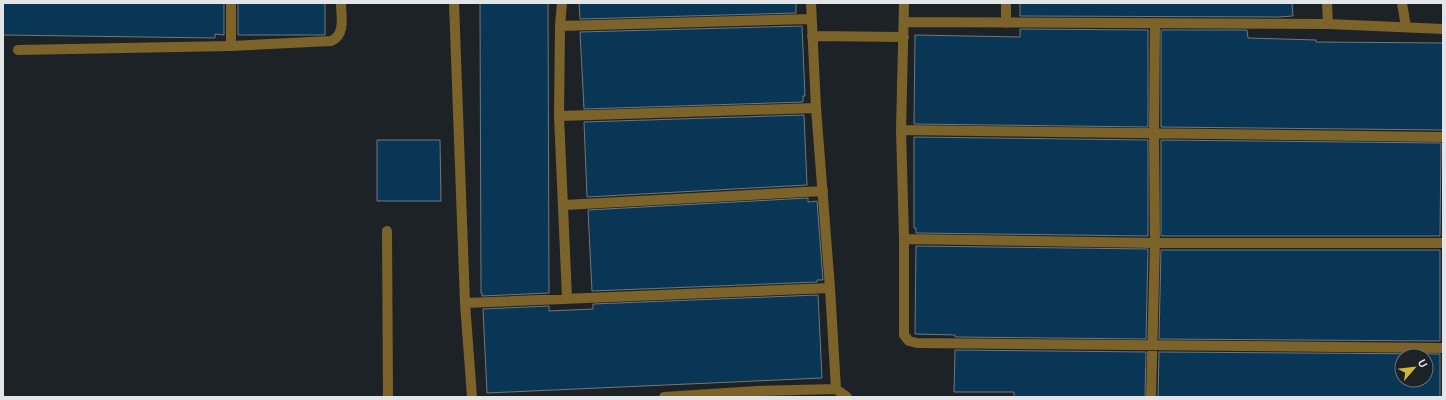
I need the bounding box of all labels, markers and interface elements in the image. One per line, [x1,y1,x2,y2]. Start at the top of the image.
north arrow [1394,348,1434,388]
text: U [1415,357,1431,370]

